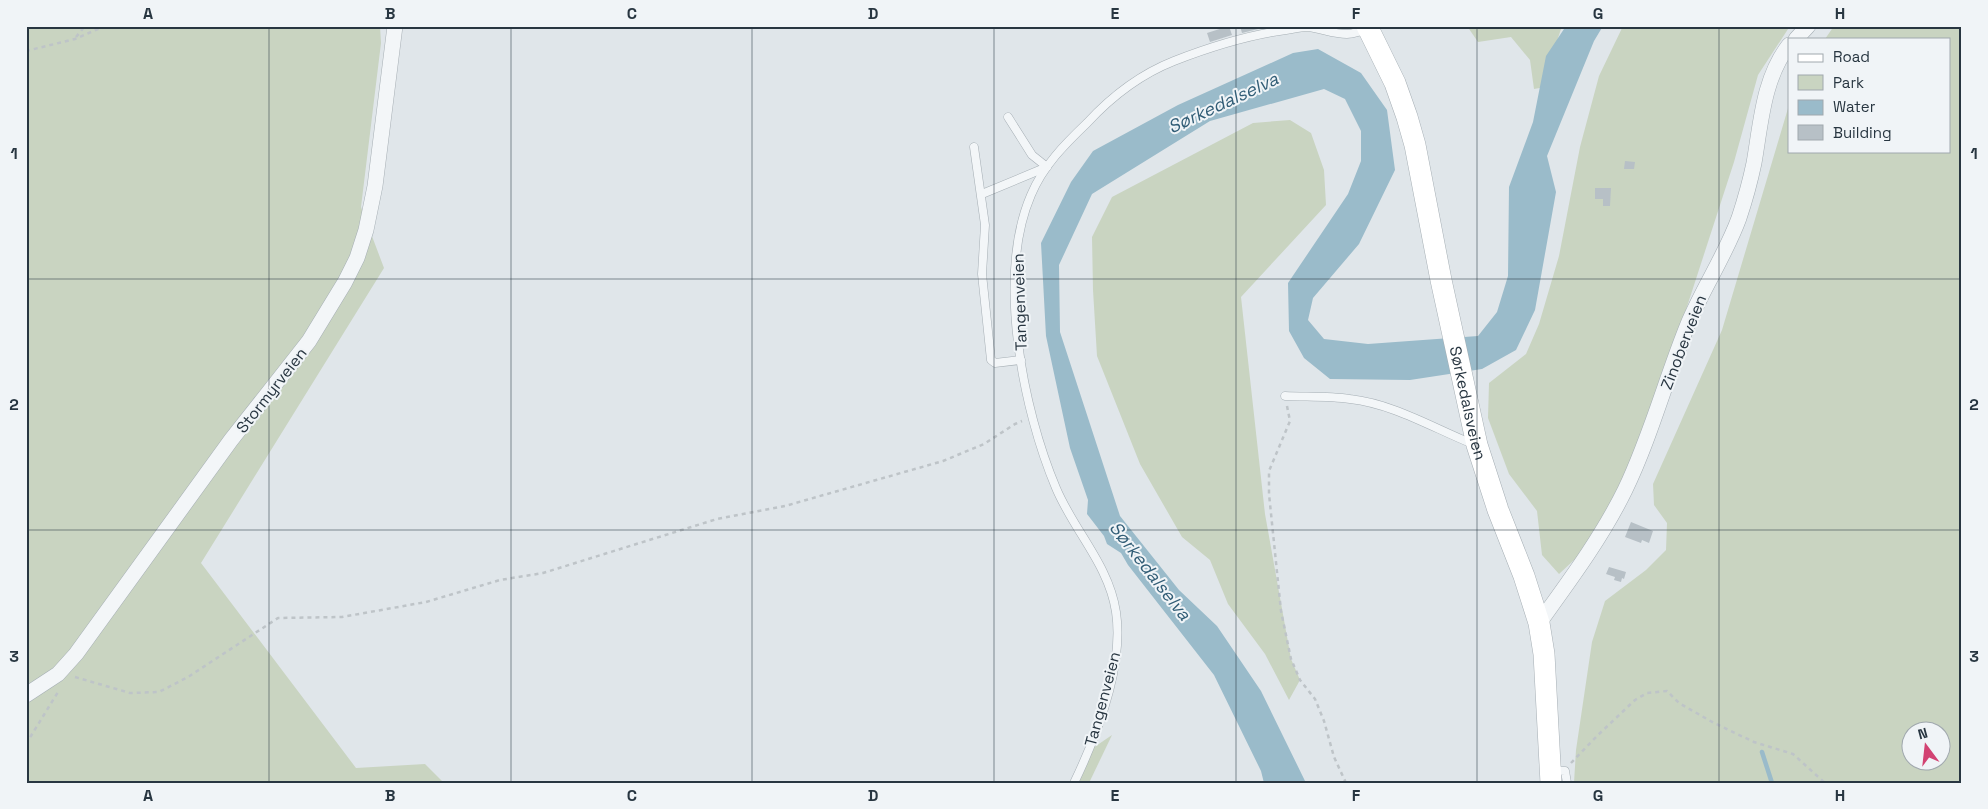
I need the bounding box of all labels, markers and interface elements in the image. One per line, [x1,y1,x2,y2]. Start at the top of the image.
text: A [143,3,153,24]
text: B [385,3,395,24]
text: C [627,3,637,24]
text: D [868,3,878,24]
text: E [1111,3,1120,24]
text: F [1352,3,1361,24]
text: G [1593,3,1603,24]
text: H [1835,3,1845,24]
legend [1788,38,1950,152]
text: Road [1833,47,1870,66]
water label: Sørkedalselva [1164,67,1282,138]
text: Park [1833,73,1864,92]
text: Water [1833,97,1876,116]
text: Building [1833,123,1892,142]
text: 1 [10,143,18,164]
text: 1 [1970,143,1978,164]
street label: Tangenveien [1007,253,1032,351]
street label: Zinoberveien [1656,292,1711,392]
street label: Stormyrveien [231,343,311,437]
street label: Sørkedalsveien [1445,344,1491,463]
text: 2 [9,394,19,415]
text: 2 [1969,394,1979,415]
water label: Sørkedalselva [1105,517,1197,625]
text: 3 [9,646,19,667]
text: 3 [1969,646,1979,667]
street label: Tangenveien [1080,649,1125,749]
north arrow [1900,722,1950,772]
text: N [1916,724,1930,743]
text: A [143,785,153,806]
text: B [385,785,395,806]
text: C [627,785,637,806]
text: D [868,785,878,806]
text: E [1111,785,1120,806]
text: F [1352,785,1361,806]
text: G [1593,785,1603,806]
text: H [1835,785,1845,806]

